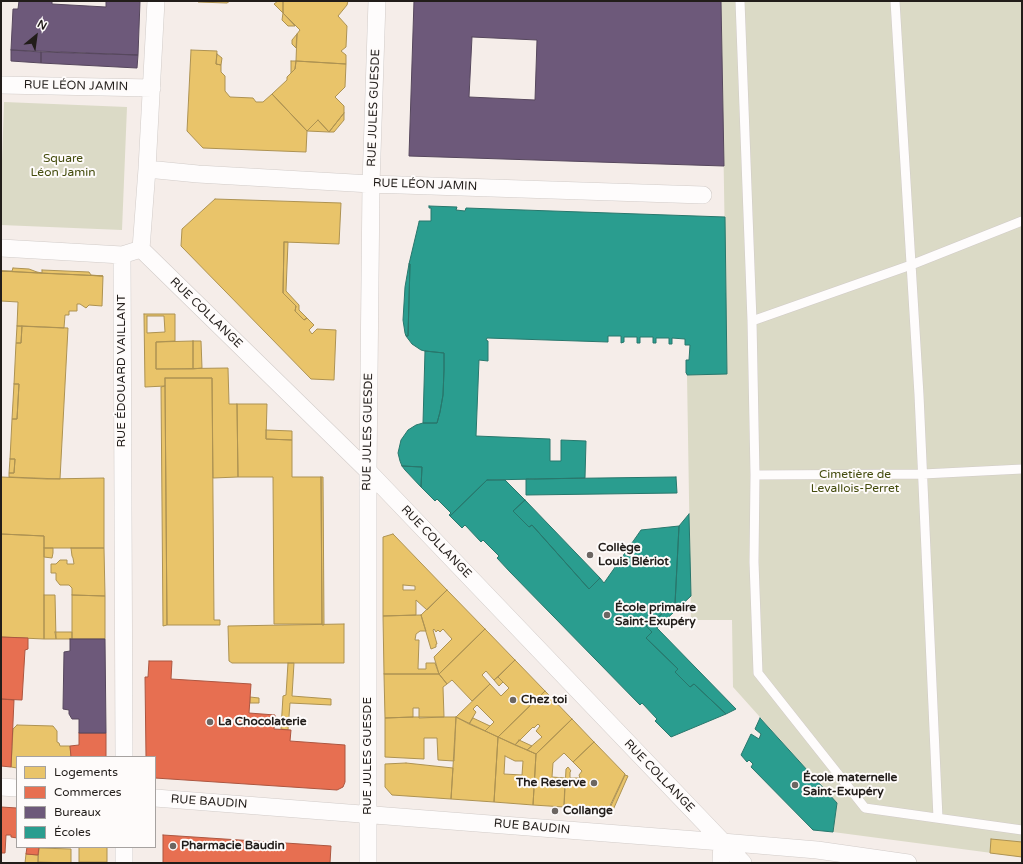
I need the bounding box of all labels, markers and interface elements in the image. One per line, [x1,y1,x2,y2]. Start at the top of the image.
north arrow [16,16,56,56]
text: N [35,17,49,33]
street label: RUE JULES GUESDE [365,49,383,167]
street label: RUE LÉON JAMIN [24,78,128,94]
park label: Square Léon Jamin [30,152,96,180]
street label: RUE LÉON JAMIN [372,176,478,194]
street label: RUE COLLANGE [167,275,245,351]
street label: RUE ÉDOUARD VAILLANT [115,295,129,447]
street label: RUE JULES GUESDE [360,373,376,491]
park label: Cimetière de Levallois-Perret [811,468,899,496]
street label: RUE COLLANGE [398,503,474,581]
place label: Collège Louis Blériot [598,541,669,569]
marker: Collège Louis Blériot [585,550,595,560]
place label: École primaire Saint-Exupéry [615,601,696,629]
marker: École primaire Saint-Exupéry [602,610,612,620]
place label: Chez toi [521,693,567,707]
marker: Chez toi [508,695,518,705]
street label: RUE JULES GUESDE [361,697,375,815]
place label: La Chocolaterie [218,715,307,729]
marker: La Chocolaterie [205,717,215,727]
street label: RUE COLLANGE [621,737,697,815]
legend [16,756,156,848]
text: Logements [54,765,118,779]
place label: École maternelle Saint-Exupéry [803,771,897,799]
place label: The Reserve [516,776,586,790]
marker: The Reserve [589,778,599,788]
marker: École maternelle Saint-Exupéry [790,780,800,790]
text: Commerces [54,785,122,799]
street label: RUE BAUDIN [170,792,248,812]
place label: Collange [563,804,613,818]
text: Bureaux [54,805,101,819]
marker: Collange [550,806,560,816]
street label: RUE BAUDIN [493,816,571,838]
text: Écoles [54,825,91,839]
place label: Pharmacie Baudin [181,839,285,853]
marker: Pharmacie Baudin [168,841,178,851]

